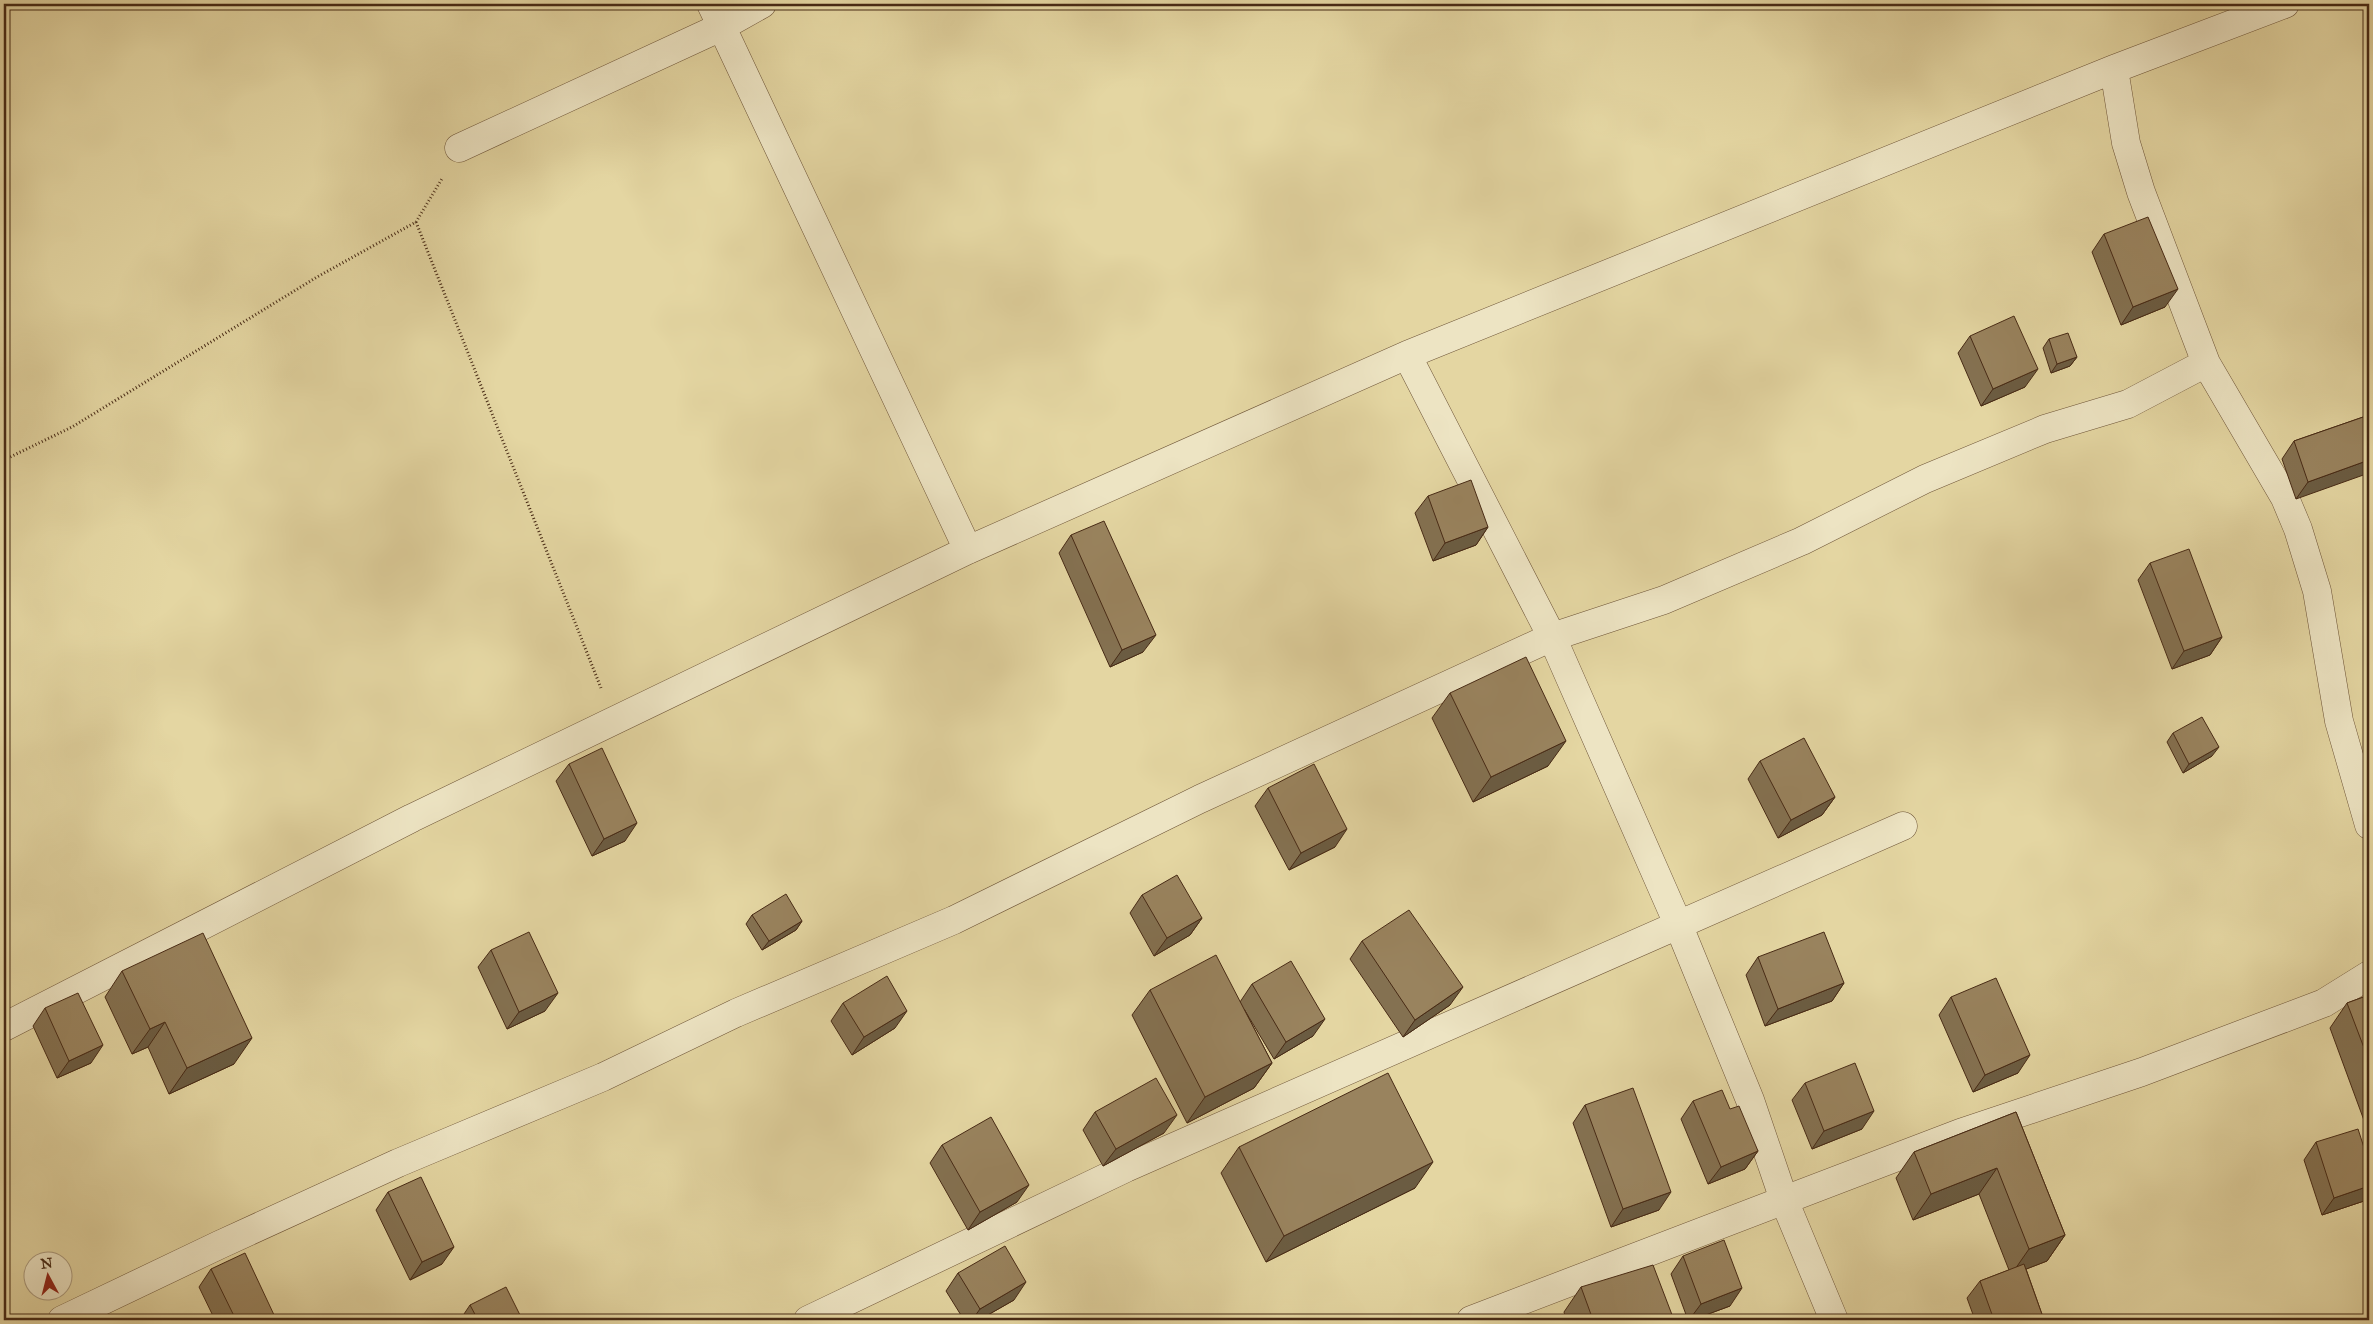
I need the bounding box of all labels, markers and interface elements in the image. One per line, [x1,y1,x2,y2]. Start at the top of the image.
north arrow [22,1252,72,1302]
text: N [40,1254,54,1273]

